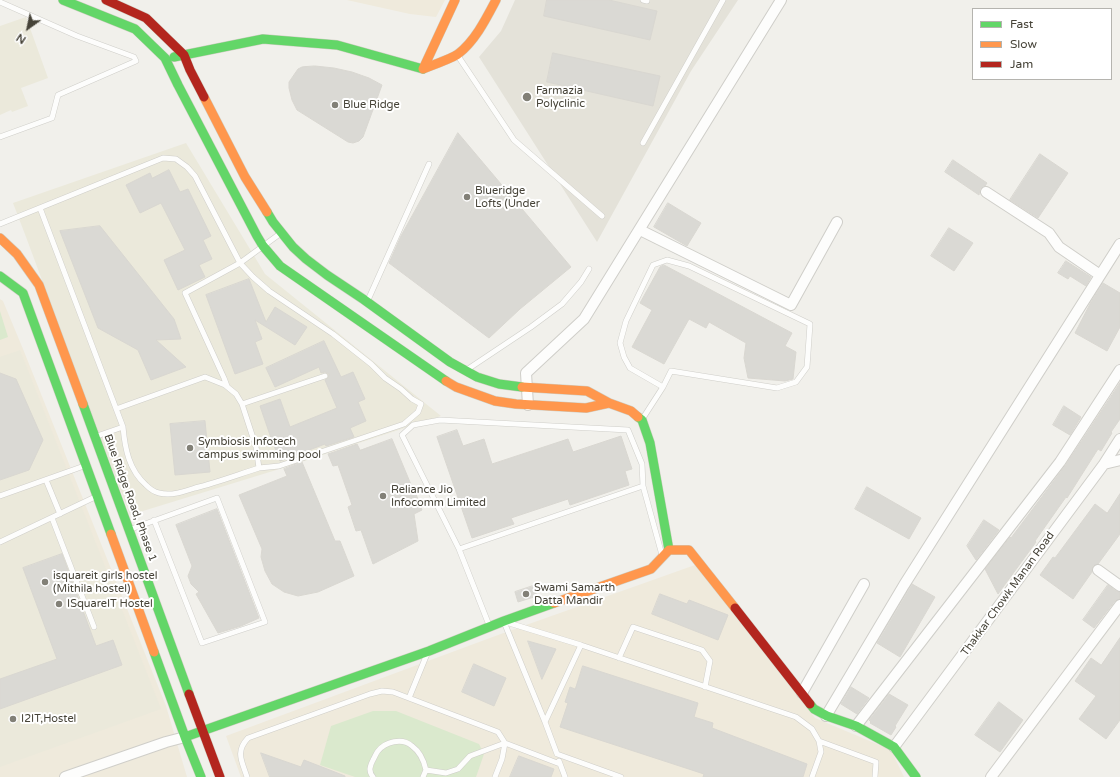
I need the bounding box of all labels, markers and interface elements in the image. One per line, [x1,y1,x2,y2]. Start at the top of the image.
north arrow [8,8,48,48]
legend [972,8,1112,80]
text: Fast [1010,17,1033,31]
text: N [14,31,28,46]
text: Slow [1010,37,1037,51]
text: Jam [1010,57,1033,71]
place label: Farmazia Polyclinic [536,84,585,110]
marker: Farmazia Polyclinic [521,91,533,103]
place label: Blue Ridge [343,98,400,112]
marker: Blue Ridge [330,100,340,110]
place label: Blueridge Lofts (Under [475,184,540,210]
marker: Blueridge Lofts (Under [462,192,472,202]
street label: Blue Ridge Road, Phase 1 [101,433,159,563]
place label: Symbiosis Infotech campus swimming pool [198,435,321,461]
marker: Symbiosis Infotech campus swimming pool [185,443,195,453]
place label: Reliance Jio Infocomm Limited [391,483,486,509]
marker: Reliance Jio Infocomm Limited [378,491,388,501]
street label: Thakkar Chowk Manan Road [959,529,1057,659]
place label: isquareit girls hostel (Mithila hostel) [53,569,157,595]
marker: isquareit girls hostel (Mithila hostel) [40,577,50,587]
place label: Swami Samarth Datta Mandir [534,581,615,607]
marker: Swami Samarth Datta Mandir [521,589,531,599]
place label: ISquareIT Hostel [67,597,153,611]
marker: ISquareIT Hostel [54,599,64,609]
place label: I2IT,Hostel [21,712,76,726]
marker: I2IT,Hostel [8,714,18,724]

